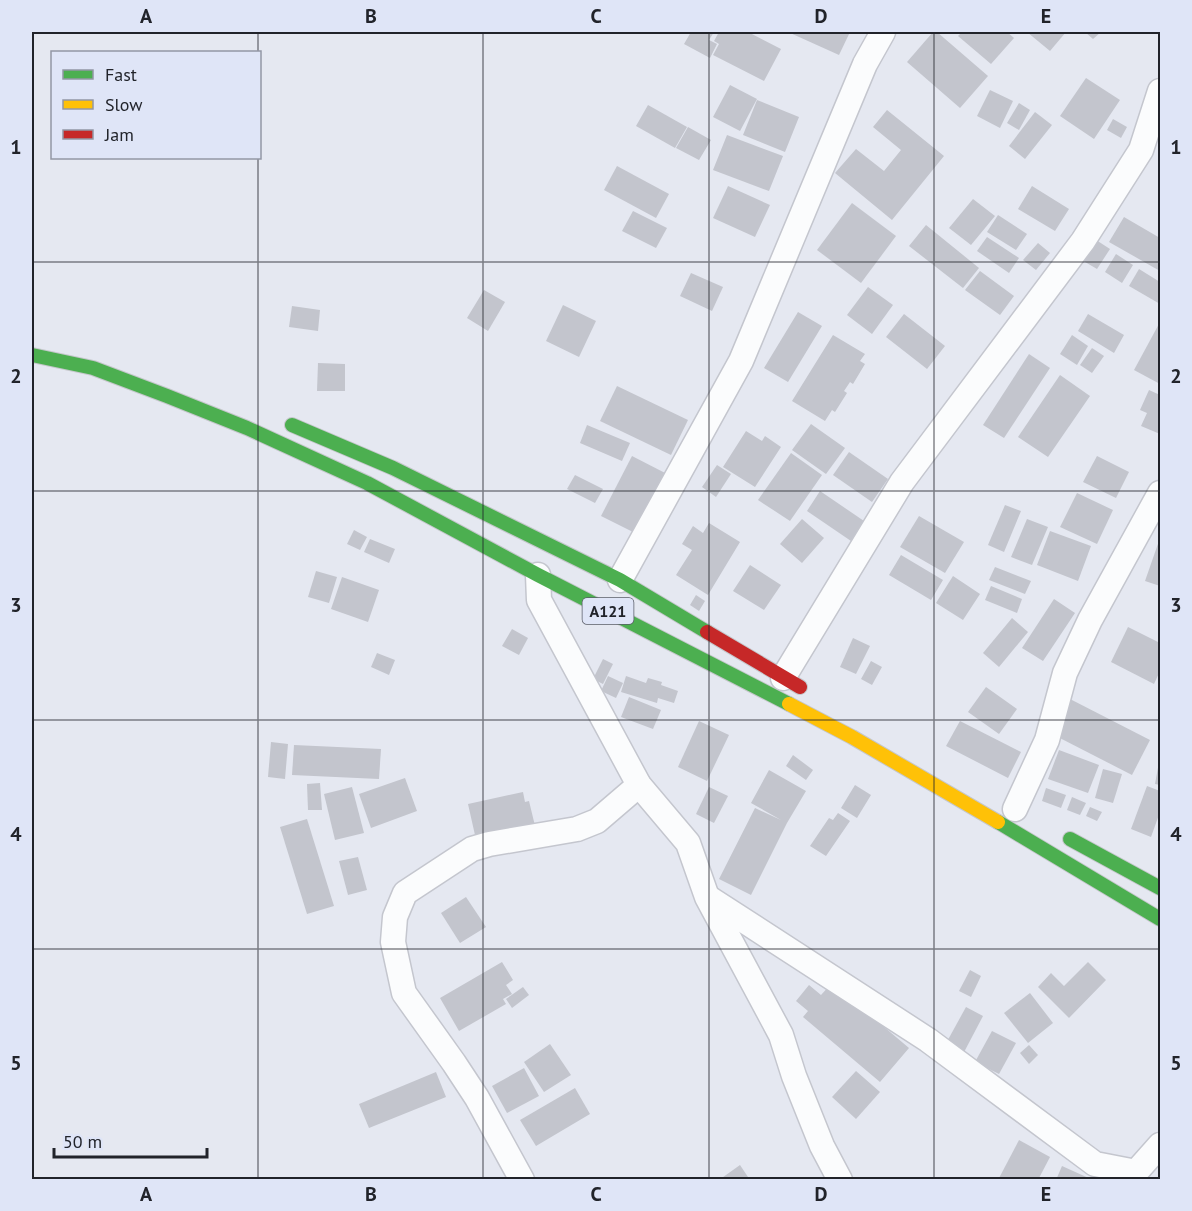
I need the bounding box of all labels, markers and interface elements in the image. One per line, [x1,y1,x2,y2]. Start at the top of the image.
text: A [140,3,153,29]
text: B [365,3,377,29]
text: C [590,3,602,29]
text: D [815,3,828,29]
text: E [1041,3,1051,29]
legend [51,51,261,159]
text: Fast [105,63,137,86]
text: Slow [105,93,143,116]
text: Jam [104,123,134,146]
text: 1 [10,134,22,160]
text: 1 [1170,134,1182,160]
text: 2 [10,363,22,389]
text: 2 [1170,363,1182,389]
text: 3 [10,592,22,618]
text: 3 [1170,592,1182,618]
road number: A121 [582,598,634,624]
text: 4 [10,821,22,847]
text: 4 [1170,821,1182,847]
text: 5 [10,1050,22,1076]
text: 5 [1170,1050,1182,1076]
scale bar [54,1121,207,1159]
text: 50 m [63,1130,102,1153]
text: A [140,1181,153,1207]
text: B [365,1181,377,1207]
text: C [590,1181,602,1207]
text: D [815,1181,828,1207]
text: E [1041,1181,1051,1207]

